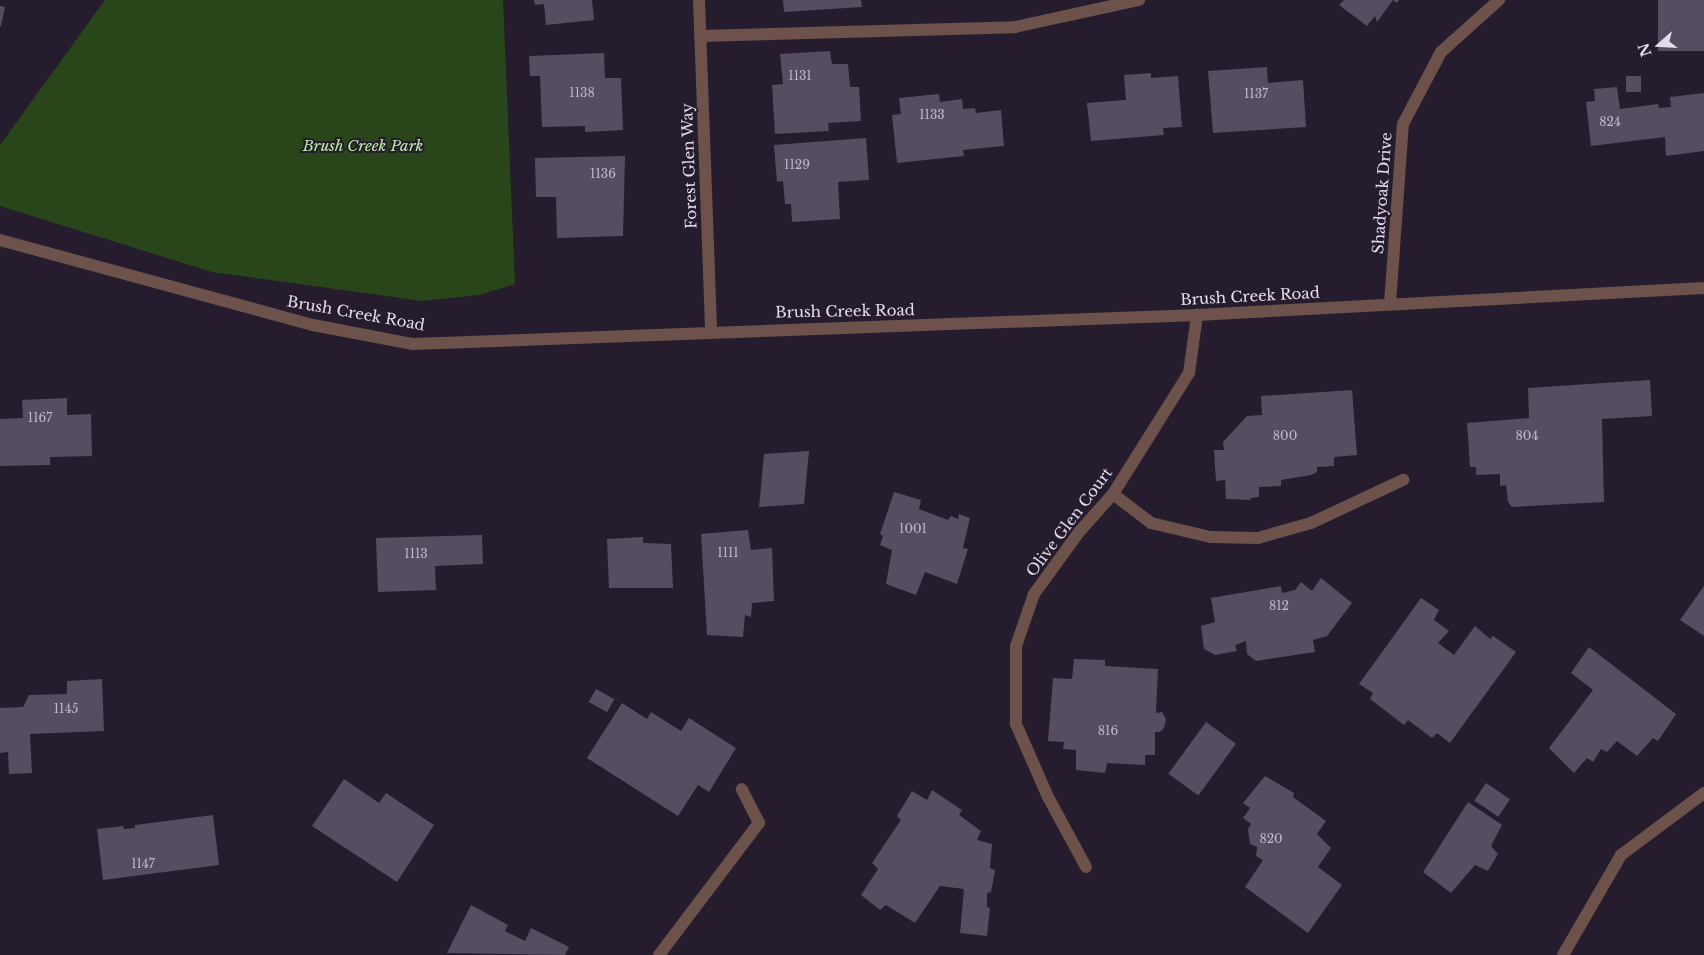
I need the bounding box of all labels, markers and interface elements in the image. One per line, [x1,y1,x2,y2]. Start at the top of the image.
north arrow [1634,20,1684,70]
text: N [1634,41,1655,59]
house number: 1131 [788,69,812,83]
house number: 1138 [569,86,595,100]
house number: 1137 [1244,87,1268,101]
street label: Forest Glen Way [678,102,700,230]
house number: 1133 [919,108,945,122]
house number: 824 [1599,115,1621,129]
street label: Shadyoak Drive [1369,131,1395,255]
park label: Brush Creek Park [303,137,423,155]
house number: 1129 [784,158,810,172]
house number: 1136 [590,167,616,181]
street label: Brush Creek Road [1180,283,1320,309]
street label: Brush Creek Road [286,292,426,334]
street label: Brush Creek Road [775,301,915,321]
house number: 1167 [28,411,52,425]
house number: 800 [1273,429,1297,443]
house number: 804 [1516,429,1538,443]
street label: Olive Glen Court [1022,464,1116,580]
house number: 1001 [899,522,927,536]
house number: 1111 [717,546,739,560]
house number: 1113 [404,547,428,561]
house number: 812 [1269,599,1289,613]
house number: 1145 [54,702,78,716]
house number: 816 [1098,724,1118,738]
house number: 820 [1259,832,1283,846]
house number: 1147 [131,857,155,871]

